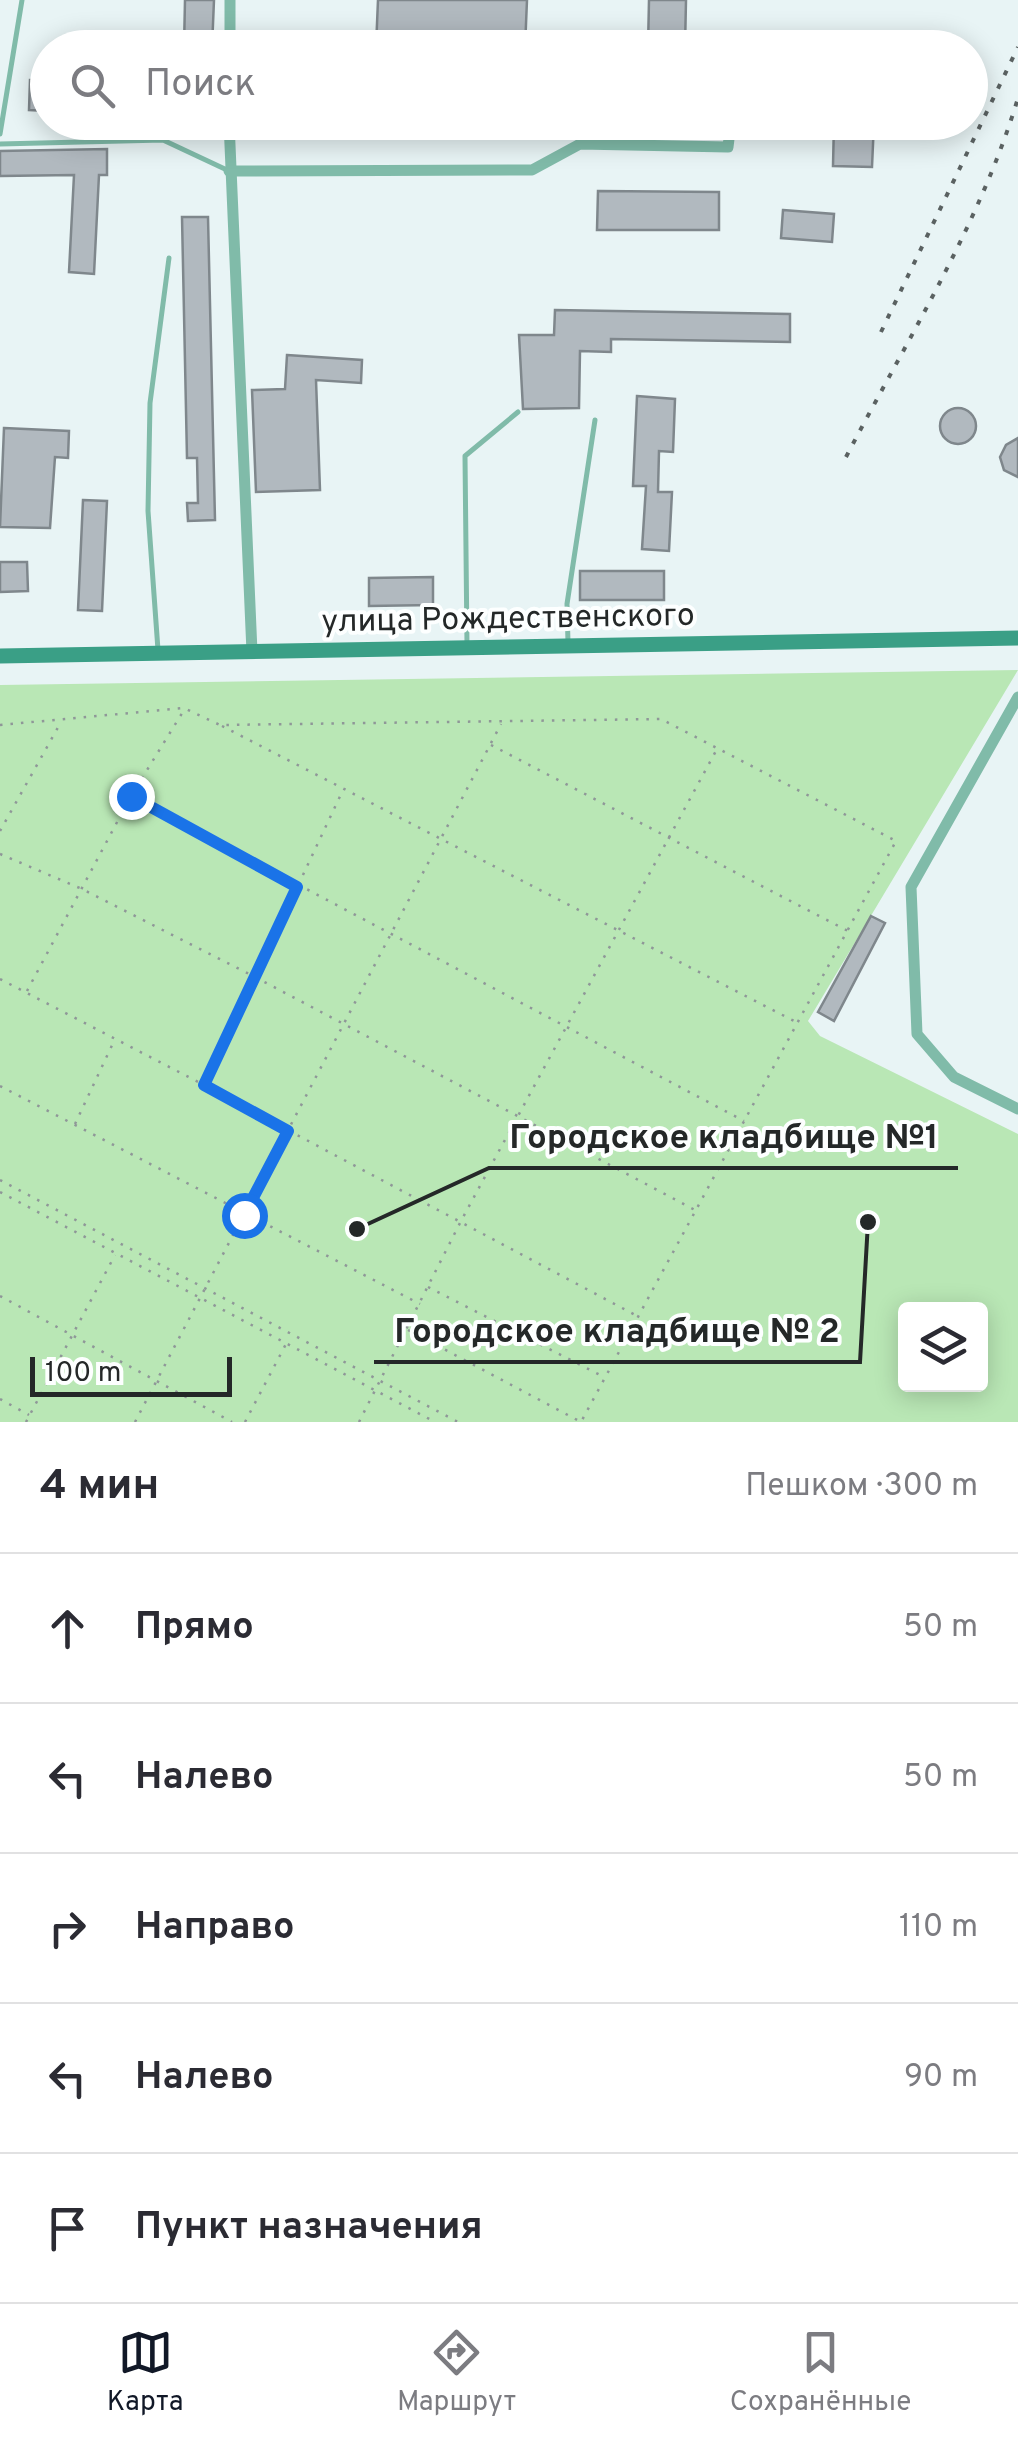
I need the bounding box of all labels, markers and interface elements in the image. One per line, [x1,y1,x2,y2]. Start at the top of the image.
search box [30,30,988,140]
icon: search [65,58,120,113]
text: Поиск [145,61,256,110]
street label: улица Рождественского [321,597,695,643]
route end [109,774,155,820]
callout: Городское кладбище №1 [489,1103,958,1168]
text: Городское кладбище №1 [509,1117,939,1161]
route start [222,1193,268,1239]
callout: Городское кладбище № 2 [374,1297,860,1362]
map controls [898,1302,988,1392]
button: layers [898,1302,988,1392]
text: Городское кладбище № 2 [394,1311,840,1355]
scale bar [30,1352,232,1396]
text: 100 m [45,1356,121,1392]
text: 4 мин [40,1461,159,1514]
text: Пешком · 300 m [745,1467,978,1507]
icon: ahead [40,1601,95,1656]
text: Прямо [135,1604,254,1653]
text: 50 m [903,1608,978,1648]
icon: left [40,1751,95,1806]
text: Налево [135,1754,274,1803]
text: 50 m [903,1758,978,1798]
icon: right [40,1901,95,1956]
text: Направо [135,1904,295,1953]
text: 110 m [899,1908,978,1948]
icon: left [40,2051,95,2106]
text: Налево [135,2054,274,2103]
text: 90 m [904,2058,978,2098]
icon: arrive [40,2201,95,2256]
text: Пункт назначения [135,2204,483,2253]
tab: Карта [107,2325,183,2421]
tab: Маршрут [397,2325,516,2421]
tab: Сохранённые [730,2325,911,2421]

